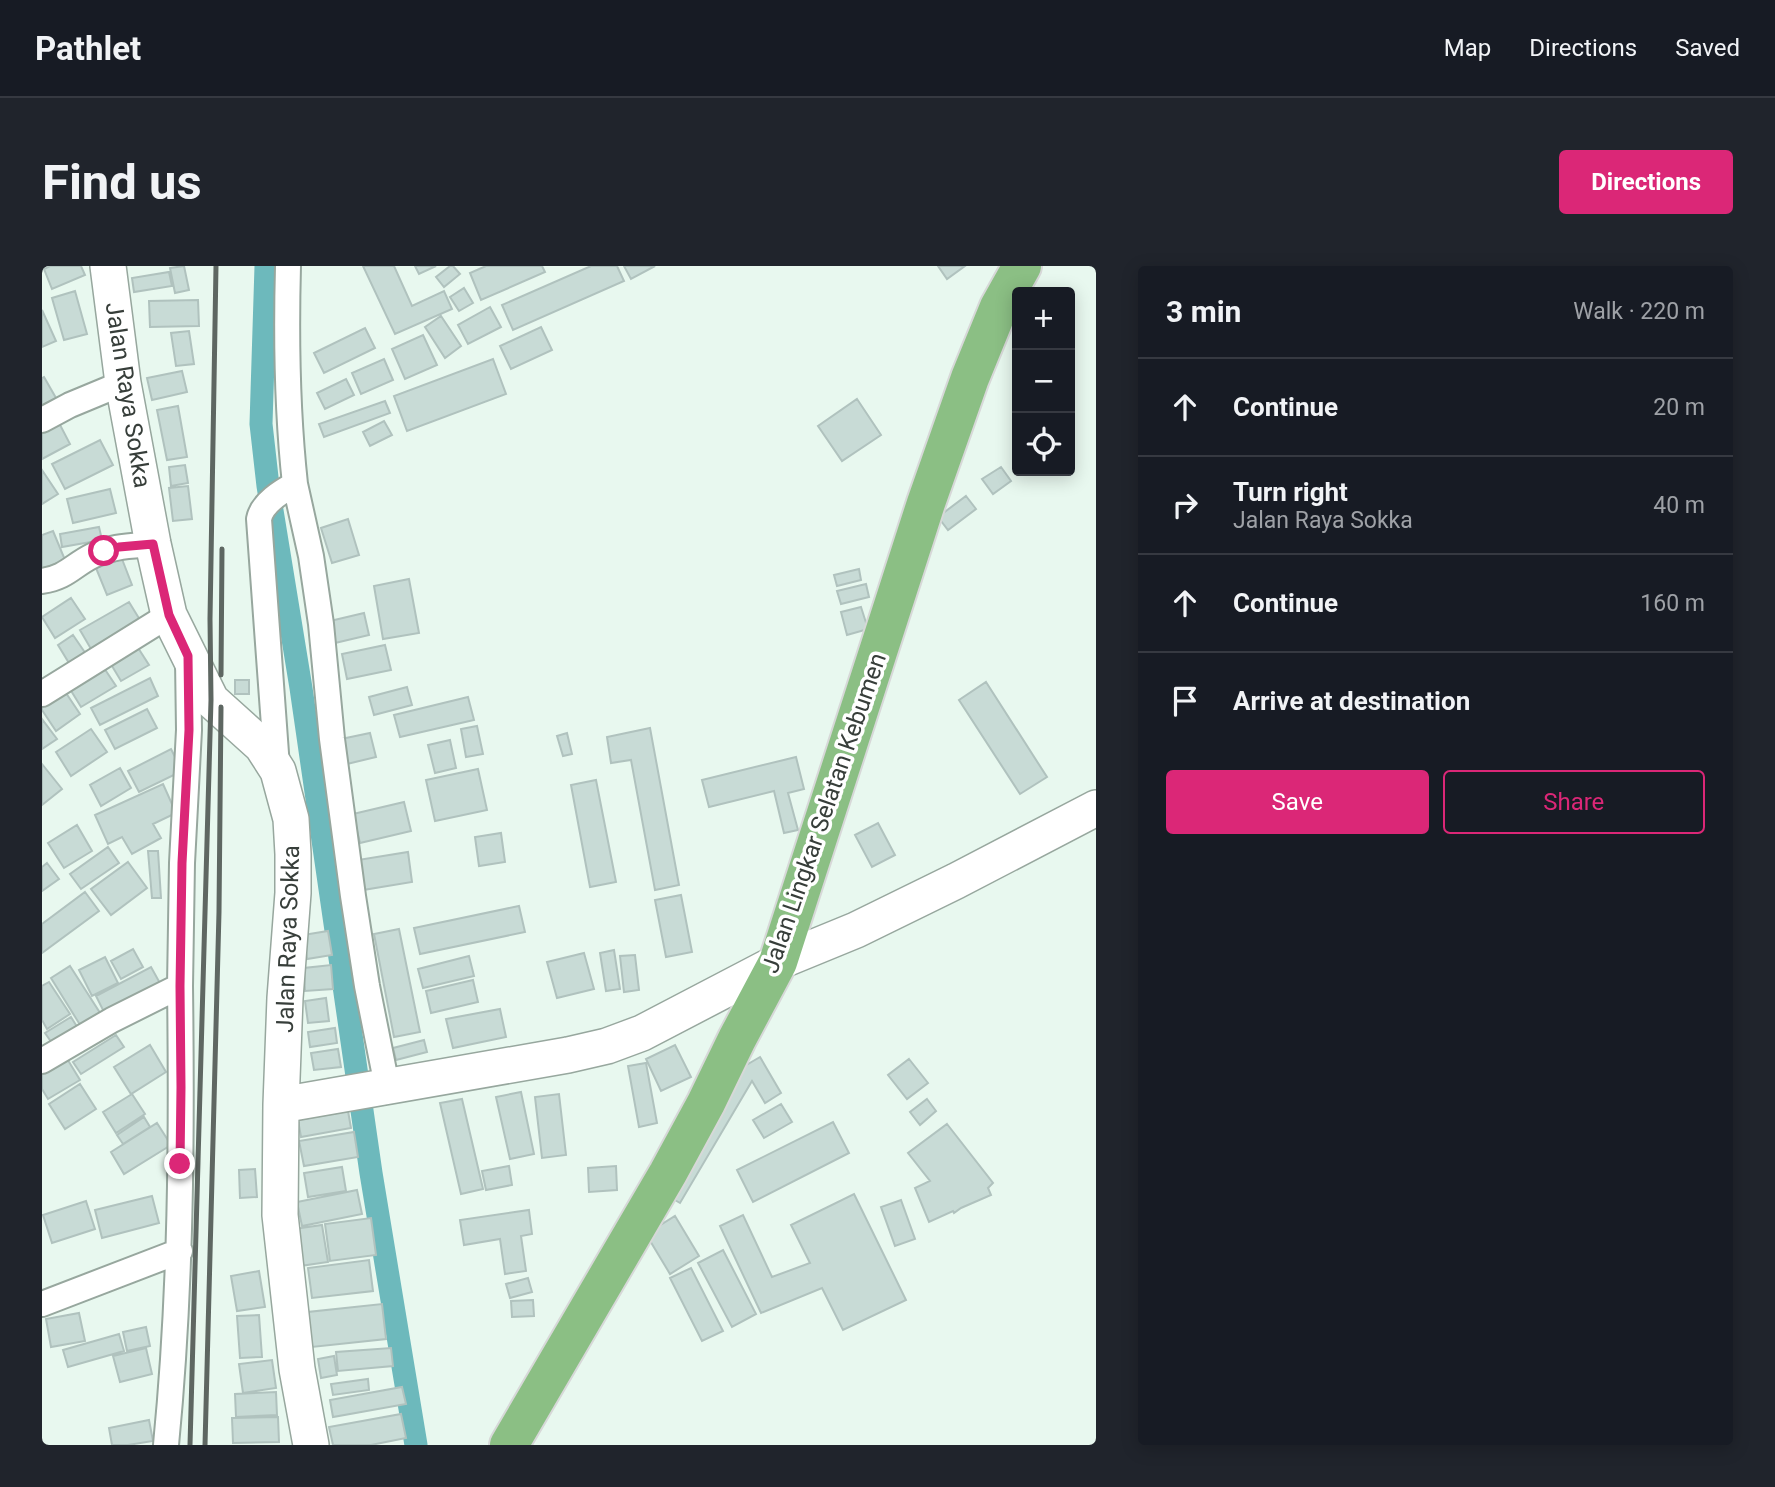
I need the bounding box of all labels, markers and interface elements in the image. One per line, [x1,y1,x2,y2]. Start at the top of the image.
text: Pathlet [35,29,141,68]
text: Map [1444,34,1491,62]
text: Directions [1529,34,1637,62]
text: Saved [1675,34,1740,62]
button: Directions [1559,150,1733,214]
text: Find us [42,154,202,211]
map controls [1012,287,1075,476]
button: + [1012,287,1075,350]
text: 3 min [1166,294,1241,329]
text: Walk · 220 m [1573,298,1705,325]
street label: Jalan Raya Sokka [100,300,156,490]
button: − [1012,350,1075,413]
icon: ahead [1166,388,1204,426]
text: Continue [1233,392,1338,422]
text: 20 m [1653,394,1705,421]
button: locate [1012,413,1075,476]
text: Turn right [1233,477,1348,507]
icon: right [1166,486,1204,524]
text: 40 m [1653,492,1705,519]
text: Jalan Raya Sokka [1233,507,1413,534]
route start [88,535,119,566]
icon: ahead [1166,584,1204,622]
text: Continue [1233,588,1338,618]
text: 160 m [1640,590,1705,617]
street label: Jalan Lingkar Selatan Kebumen [756,649,892,977]
icon: arrive [1166,682,1204,720]
text: Arrive at destination [1233,686,1470,716]
button: Save [1166,770,1429,834]
button: Share [1443,770,1705,834]
street label: Jalan Raya Sokka [271,845,305,1033]
route end [164,1148,195,1179]

